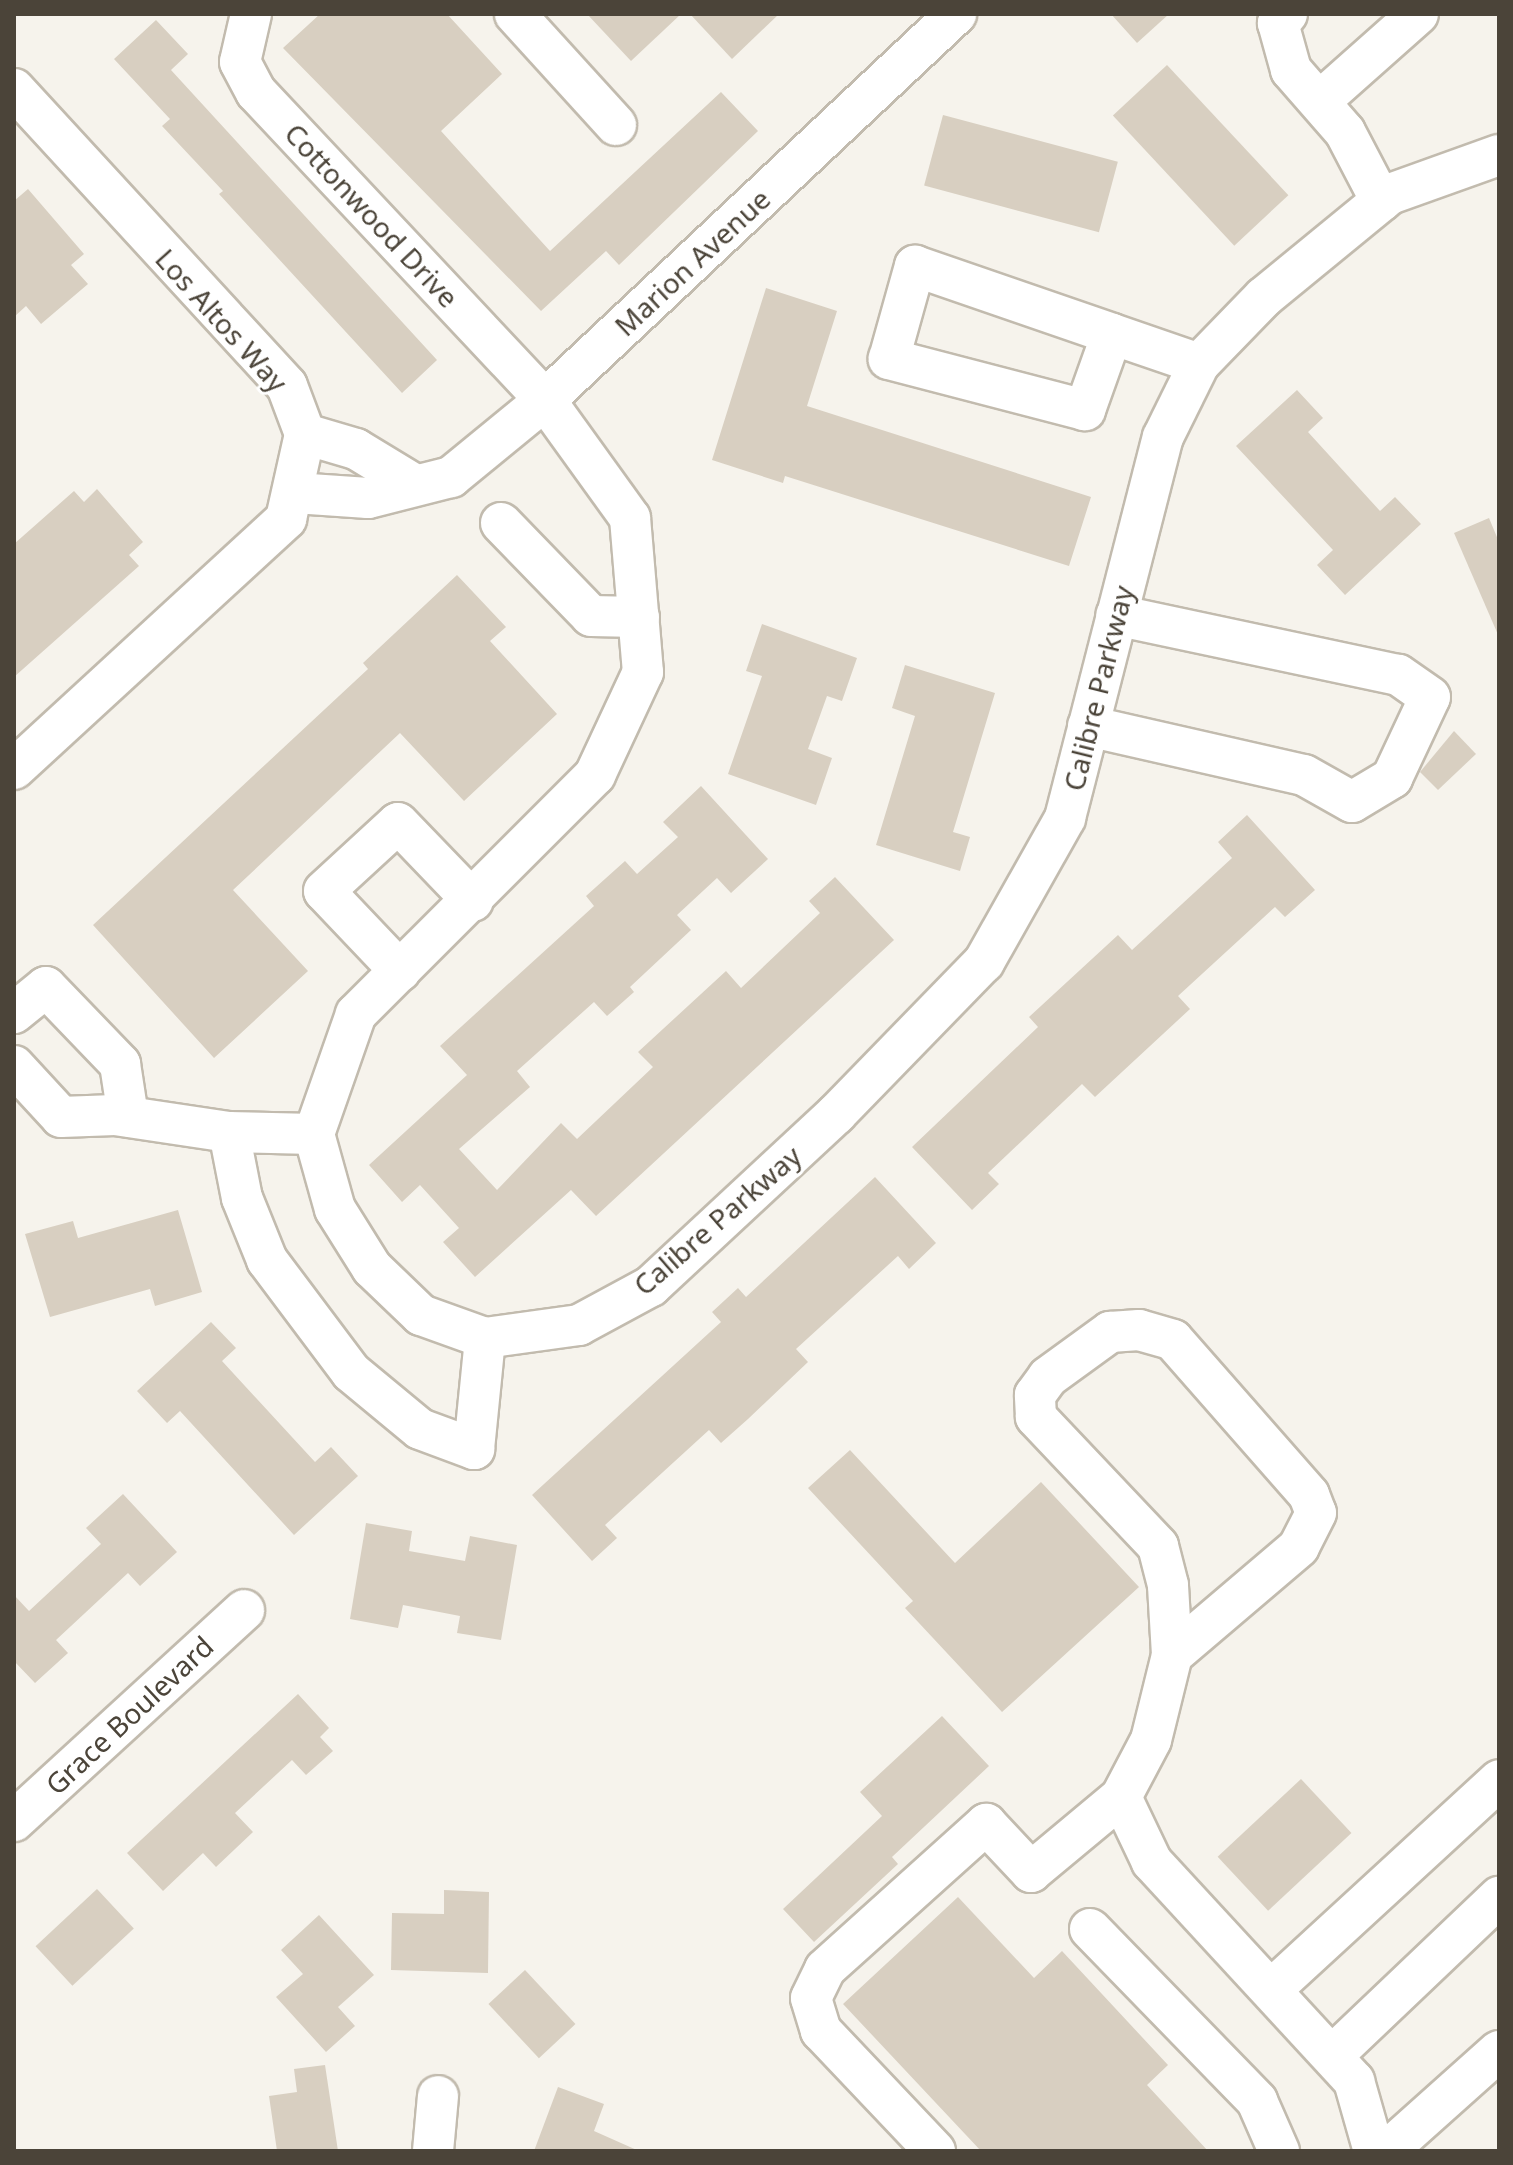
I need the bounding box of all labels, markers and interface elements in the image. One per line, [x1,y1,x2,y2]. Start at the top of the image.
street label: Cottonwood Drive [278,116,466,314]
street label: Marion Avenue [608,182,776,342]
street label: Los Altos Way [149,242,295,398]
street label: Calibre Parkway [1056,582,1140,794]
street label: Calibre Parkway [627,1138,807,1302]
street label: Grace Boulevard [38,1629,220,1801]

